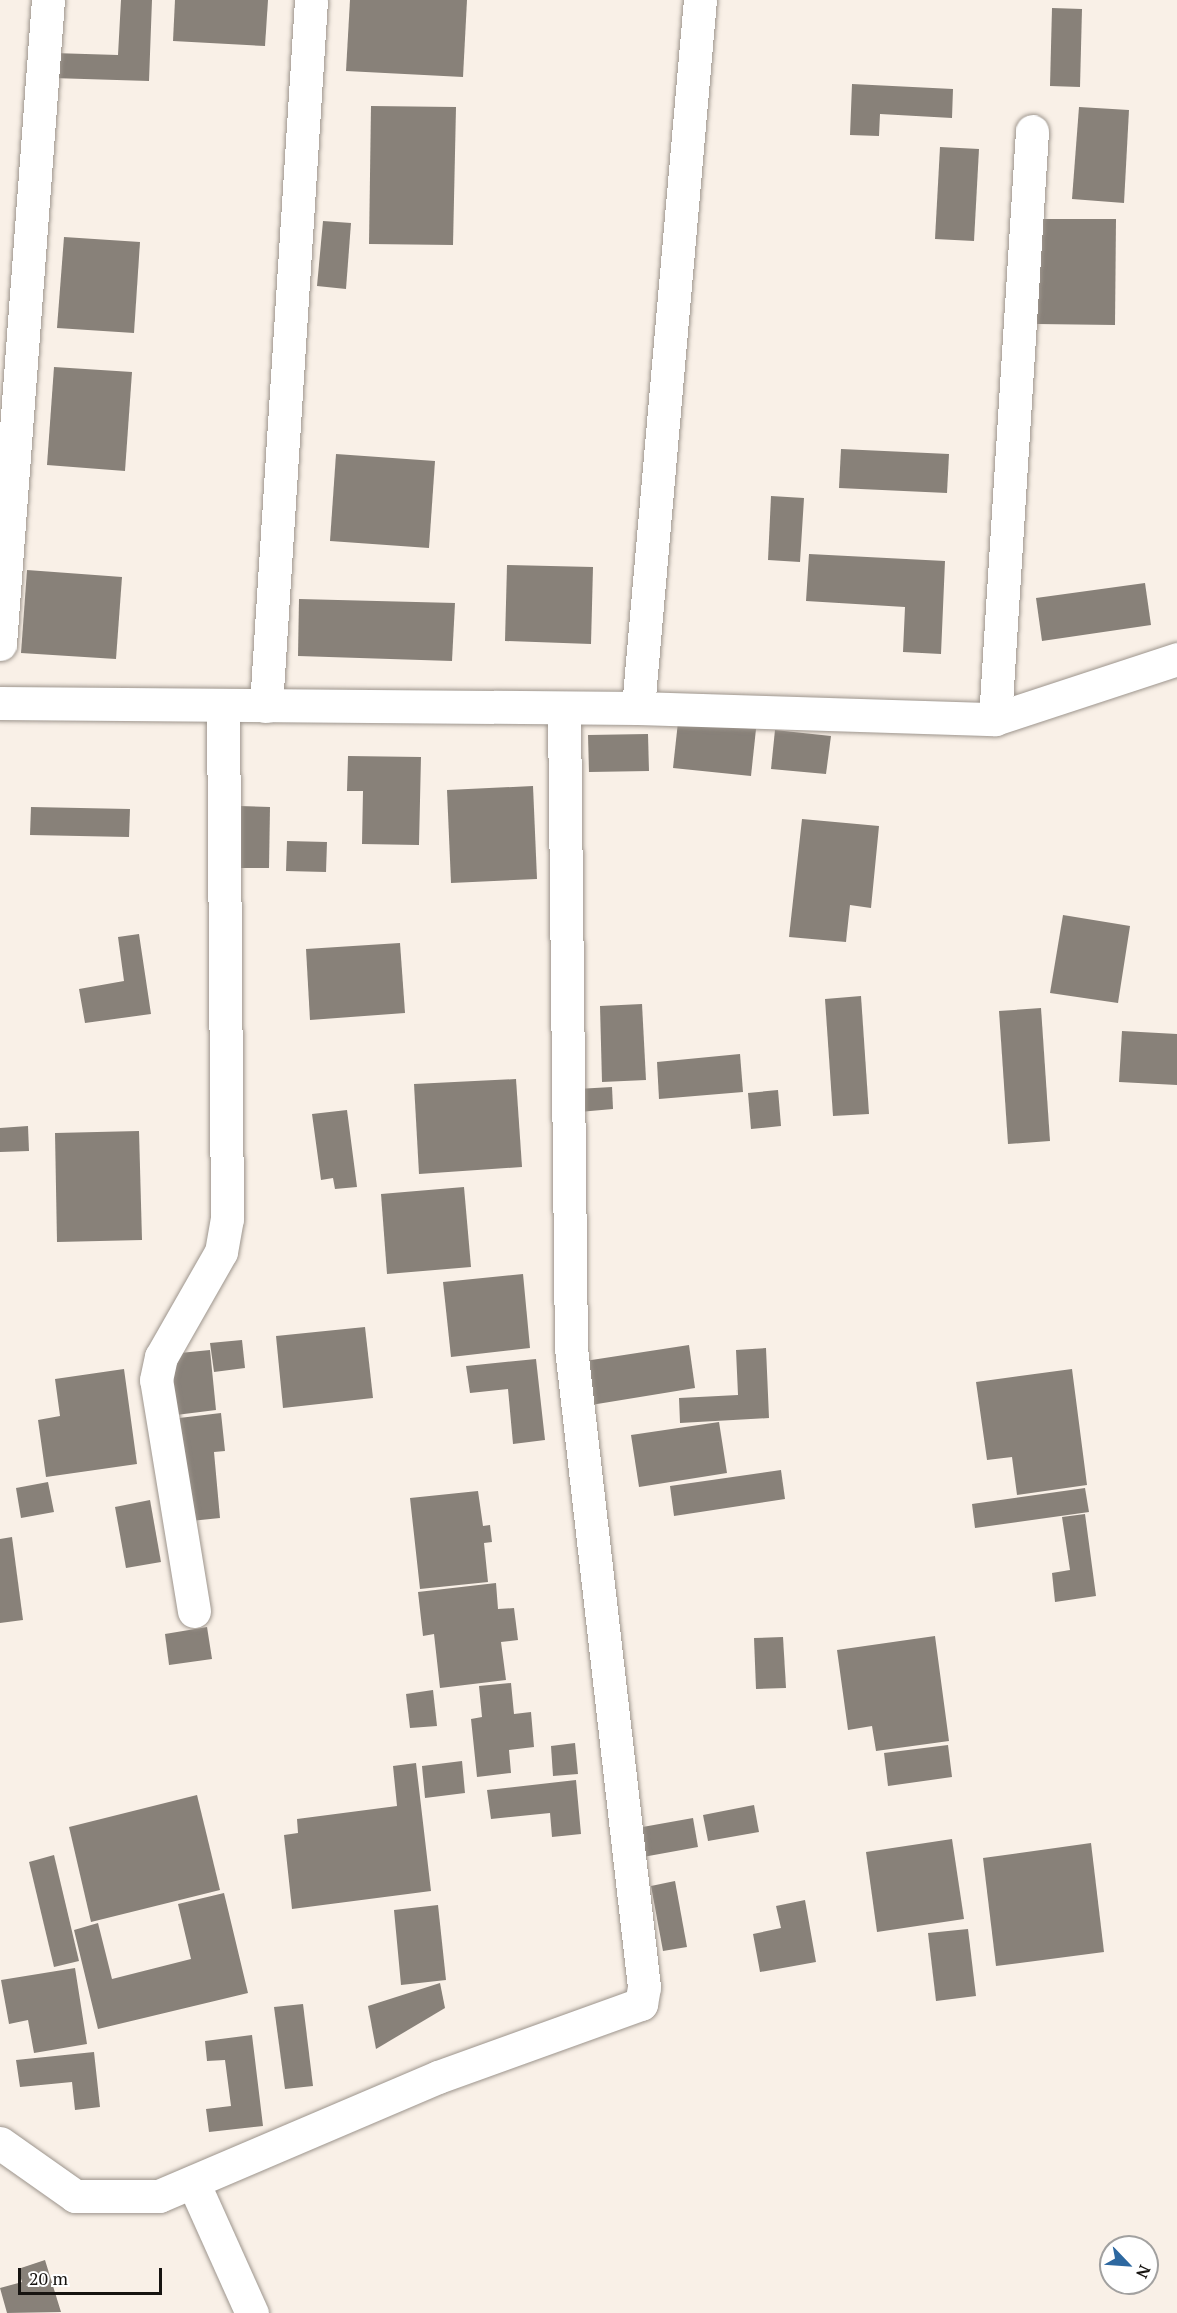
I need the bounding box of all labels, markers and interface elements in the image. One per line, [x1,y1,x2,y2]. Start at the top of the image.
north arrow [1099,2235,1159,2295]
scale bar [21,2256,165,2294]
text: N [1131,2262,1156,2282]
text: 20 m [29,2266,68,2290]

